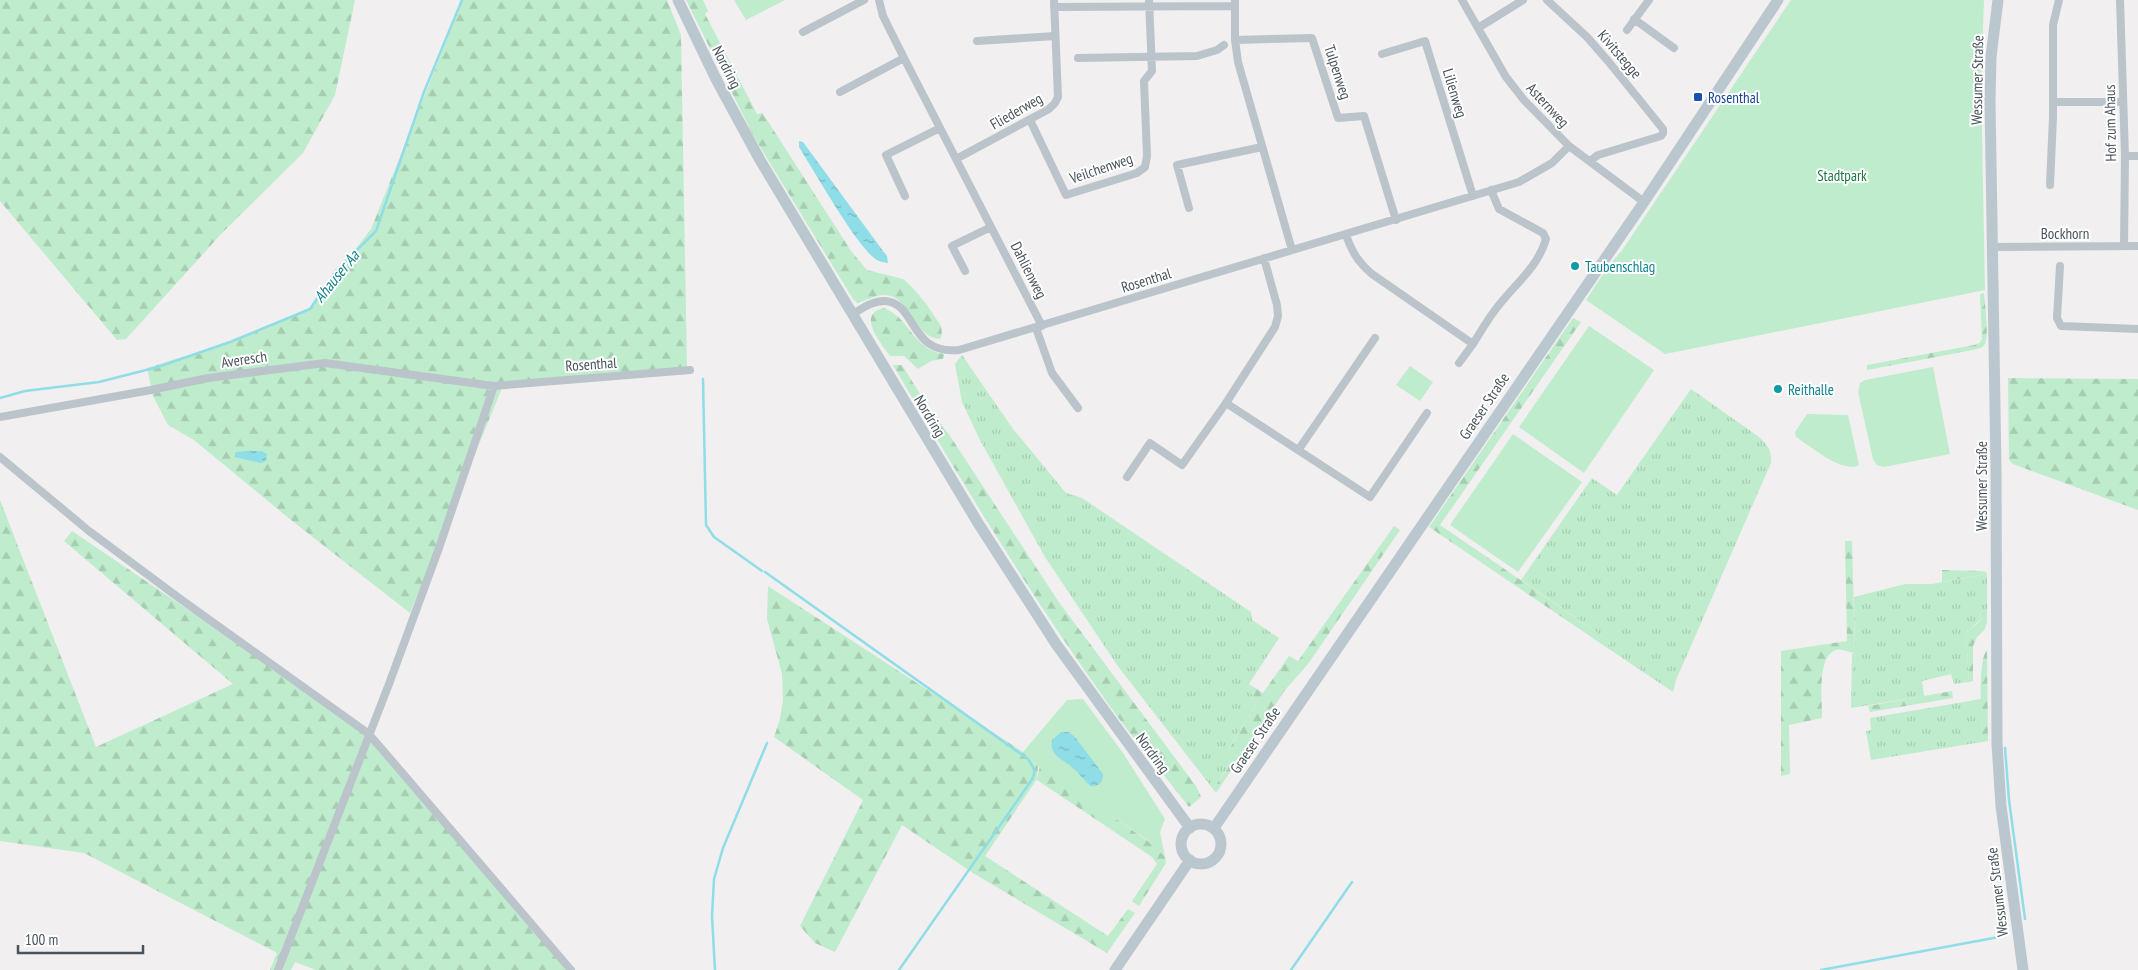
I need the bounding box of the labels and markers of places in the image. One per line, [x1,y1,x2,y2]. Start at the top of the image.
place label: Rosenthal [1708,88,1760,107]
marker: Rosenthal [1692,91,1704,103]
place label: Taubenschlag [1585,257,1655,276]
marker: Taubenschlag [1569,260,1581,272]
place label: Reithalle [1788,380,1834,399]
marker: Reithalle [1772,383,1784,395]

